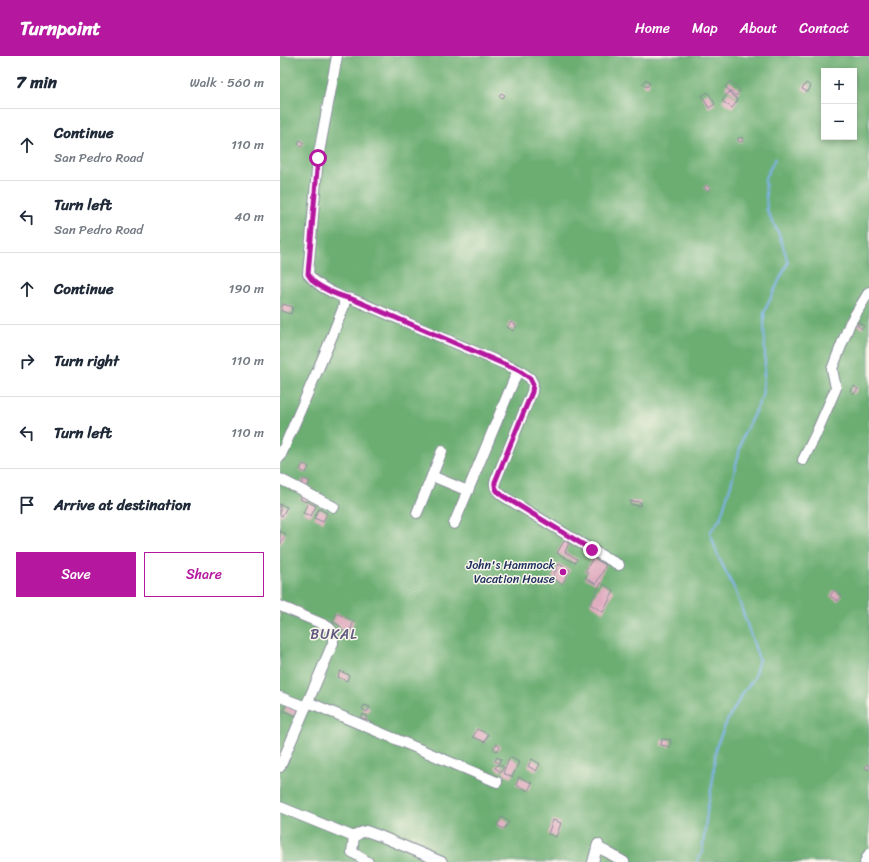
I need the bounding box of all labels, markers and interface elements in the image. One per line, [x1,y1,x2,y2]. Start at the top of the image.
text: Turnpoint [20,12,101,45]
text: Home [635,16,670,41]
text: Map [692,16,718,41]
text: About [740,16,777,41]
text: Contact [799,16,849,41]
text: 7 min [16,67,57,97]
map controls [821,68,857,140]
button: + [821,68,857,104]
text: Walk · 560 m [190,71,264,94]
button: − [821,104,857,140]
text: Continue [54,120,114,146]
text: 110 m [231,133,264,156]
icon: ahead [16,134,38,156]
text: San Pedro Road [54,146,143,169]
route start [309,149,327,167]
text: Turn left [54,192,112,218]
text: 40 m [234,205,264,228]
icon: left [16,206,38,228]
text: San Pedro Road [54,218,143,241]
text: Continue [54,276,114,302]
text: 190 m [229,277,264,300]
icon: ahead [16,278,38,300]
text: Turn right [54,348,119,374]
text: 110 m [231,349,264,372]
icon: right [16,350,38,372]
text: Turn left [54,420,112,446]
text: 110 m [231,421,264,444]
icon: left [16,422,38,444]
text: Arrive at destination [54,492,191,518]
icon: arrive [16,494,38,516]
route end [583,541,601,559]
button: Save [16,552,136,597]
button: Share [144,552,264,597]
place label: John's Hammock Vacation House [466,554,556,590]
marker: John's Hammock Vacation House [558,567,568,577]
district label: BUKAL [310,622,358,647]

